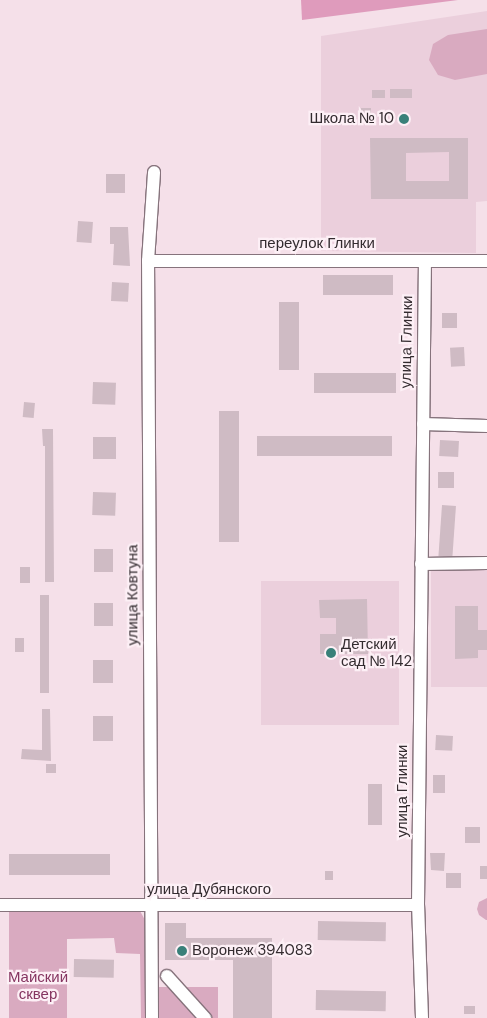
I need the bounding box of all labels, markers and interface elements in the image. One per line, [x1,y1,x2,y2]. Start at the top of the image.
place label: Школа № 10 [309,110,394,128]
marker: Школа № 10 [398,113,410,125]
street label: переулок Глинки [259,235,375,253]
street label: улица Глинки [397,295,417,389]
street label: улица Ковтуна [124,544,142,646]
place label: Детский сад № 142 [341,635,412,670]
marker: Детский сад № 142 [325,647,337,659]
street label: улица Глинки [394,745,412,837]
street label: улица Дубянского [147,881,271,899]
place label: Воронеж 394083 [192,942,313,960]
marker: Воронеж 394083 [176,945,188,957]
park label: Майский сквер [8,968,68,1003]

